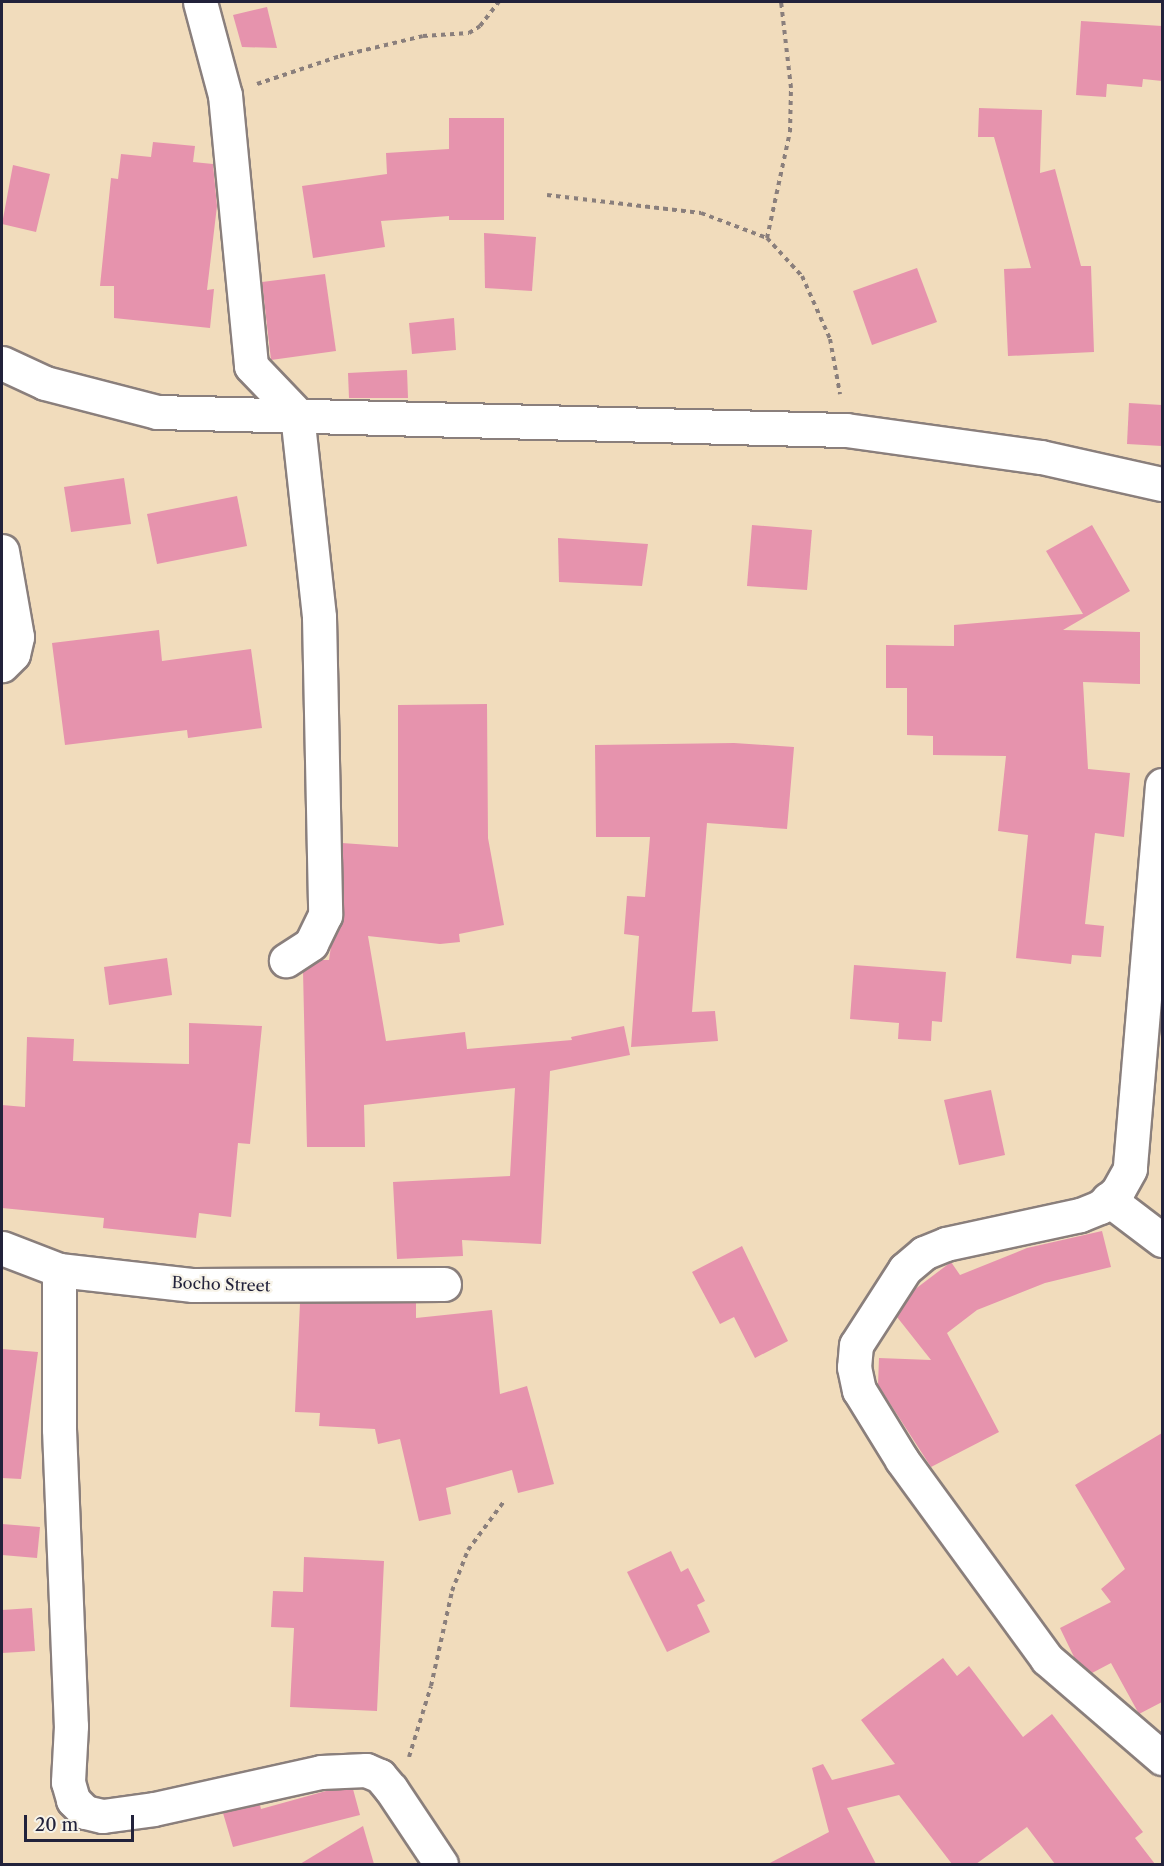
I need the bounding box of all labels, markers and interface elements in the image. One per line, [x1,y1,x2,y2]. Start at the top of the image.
street label: Bocho Street [171,1273,271,1295]
scale bar [27,1803,136,1841]
text: 20 m [35,1814,78,1836]

